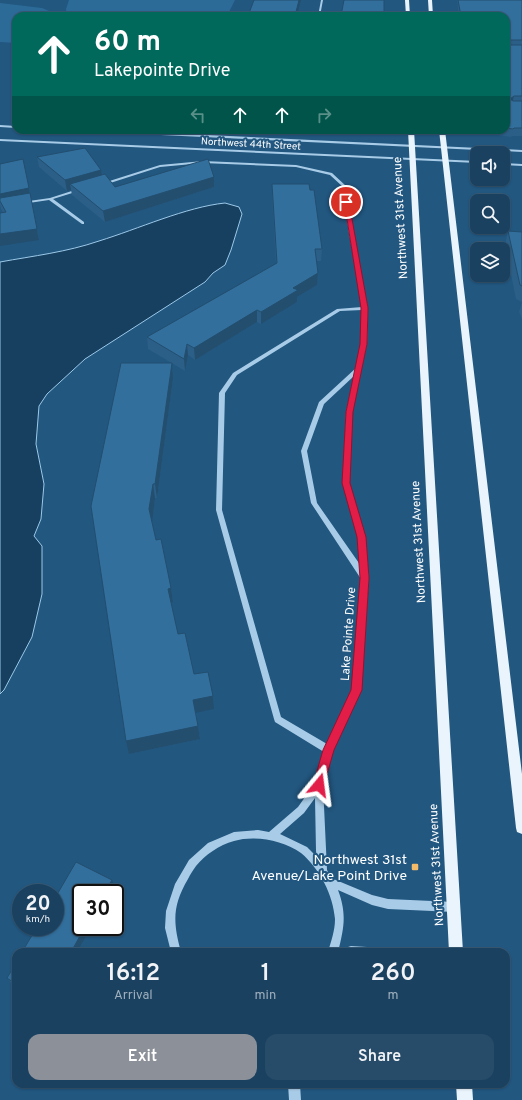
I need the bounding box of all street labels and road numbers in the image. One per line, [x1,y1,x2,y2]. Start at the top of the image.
street label: Northwest 44th Street [200,135,302,154]
street label: Northwest 31st Avenue [390,156,412,280]
street label: Northwest 31st Avenue [408,480,430,604]
street label: Lake Pointe Drive [338,586,360,682]
street label: Northwest 31st Avenue [426,803,448,927]

